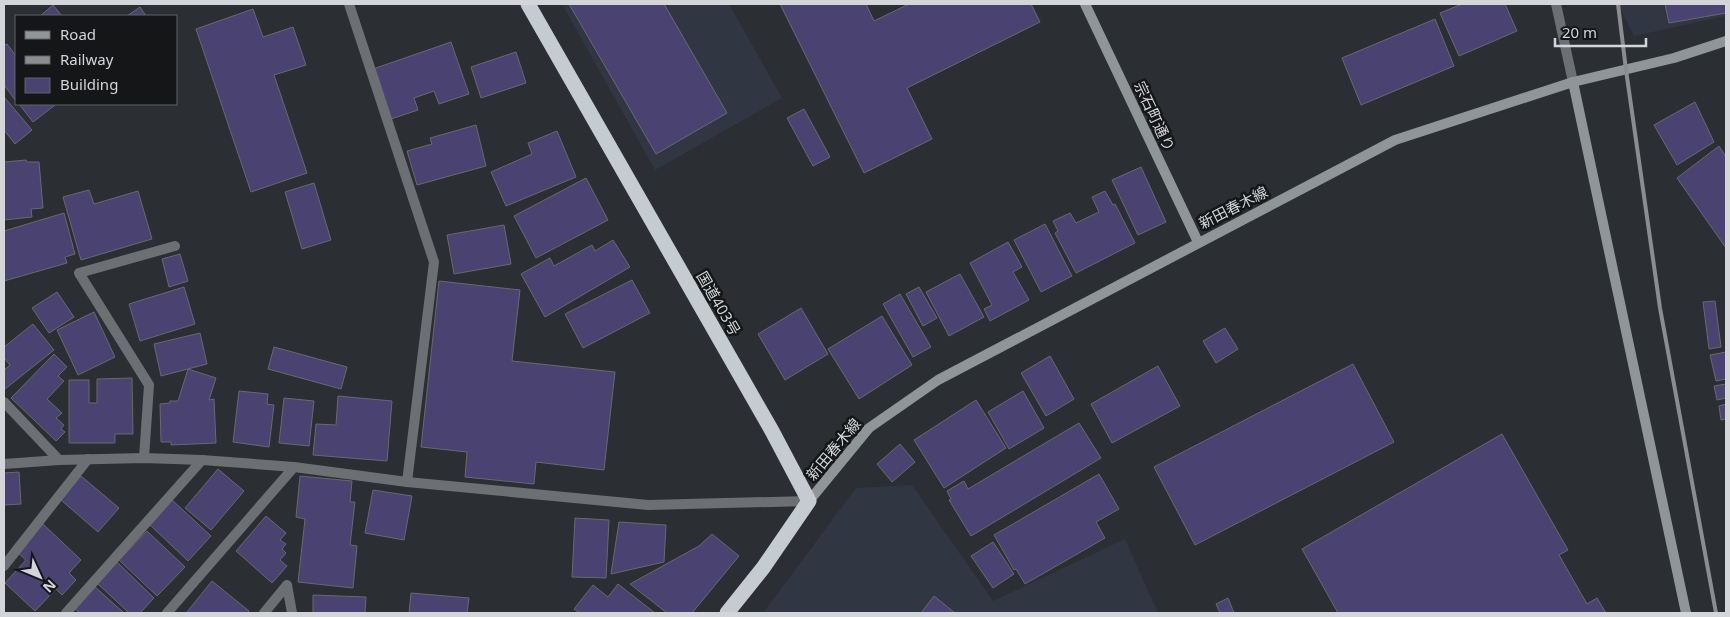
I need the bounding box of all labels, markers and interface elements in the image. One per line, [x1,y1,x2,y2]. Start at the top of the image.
legend [15,15,178,105]
scale bar [1555,15,1646,47]
text: 20 m [1562,22,1597,42]
text: Road [60,24,96,44]
text: Railway [60,49,114,69]
text: Building [60,74,118,94]
street label: 宗石町通り [1130,78,1180,154]
street label: 新田春木線 [1195,181,1271,233]
street label: 国道403号 [693,267,745,339]
street label: 新田春木線 [801,414,865,484]
north arrow [15,552,65,602]
text: N [39,576,61,597]

